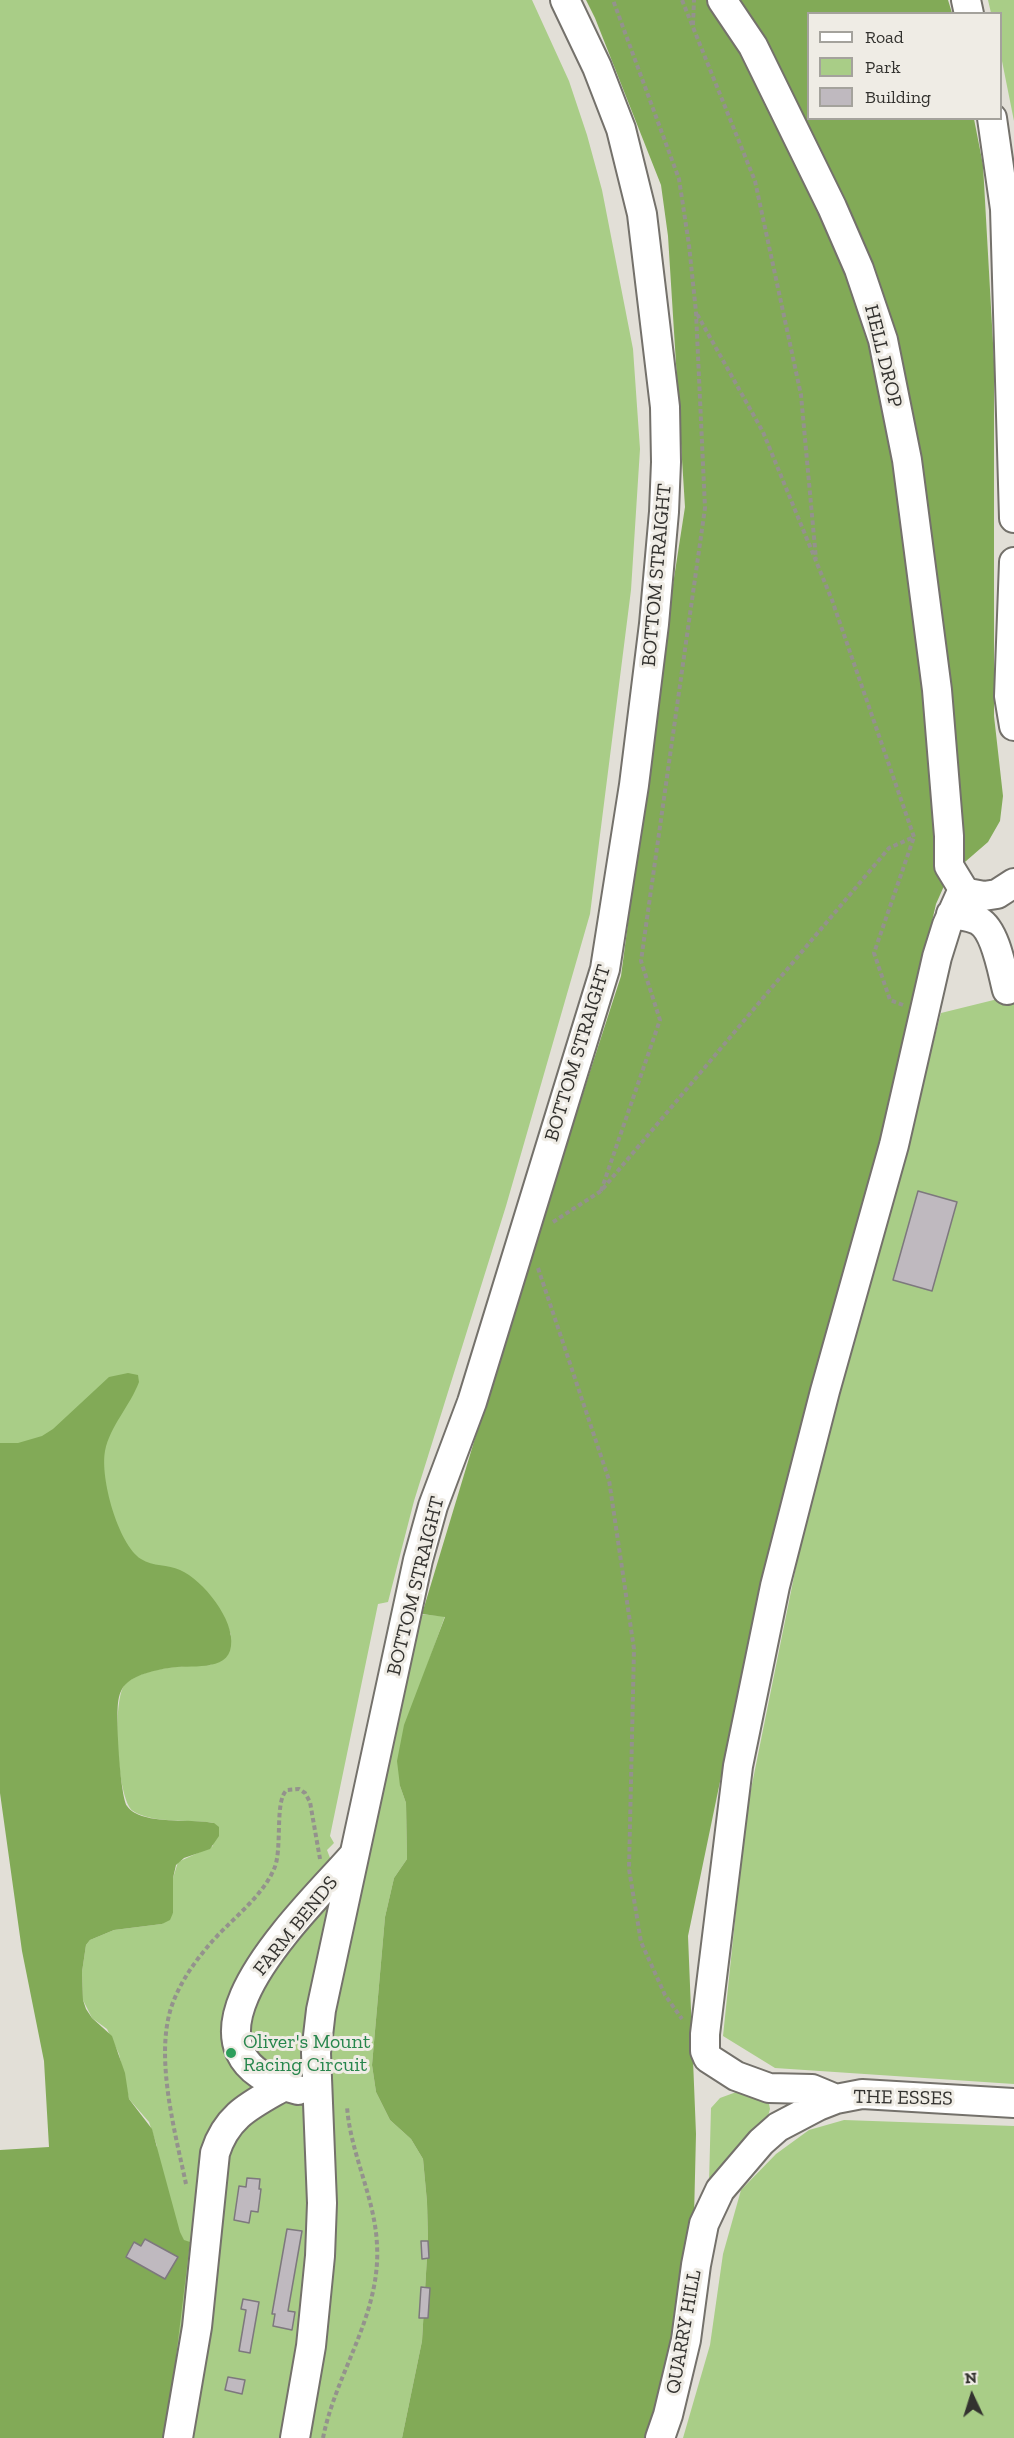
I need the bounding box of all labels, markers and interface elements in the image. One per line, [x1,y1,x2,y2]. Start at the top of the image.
legend [807,12,1002,120]
text: Road [865,26,904,48]
text: Park [865,56,901,78]
text: Building [865,86,931,108]
street label: HELL DROP [859,302,907,410]
street label: BOTTOM STRAIGHT [637,482,677,668]
street label: BOTTOM STRAIGHT [540,962,616,1144]
street label: BOTTOM STRAIGHT [382,1494,450,1678]
street label: FARM BENDS [249,1871,343,1981]
place label: Oliver's Mount Racing Circuit [243,2030,370,2077]
marker: Oliver's Mount Racing Circuit [224,2046,238,2060]
street label: THE ESSES [853,2085,953,2111]
street label: QUARRY HILL [661,2268,707,2396]
north arrow [942,2366,1002,2426]
text: N [964,2368,977,2387]

